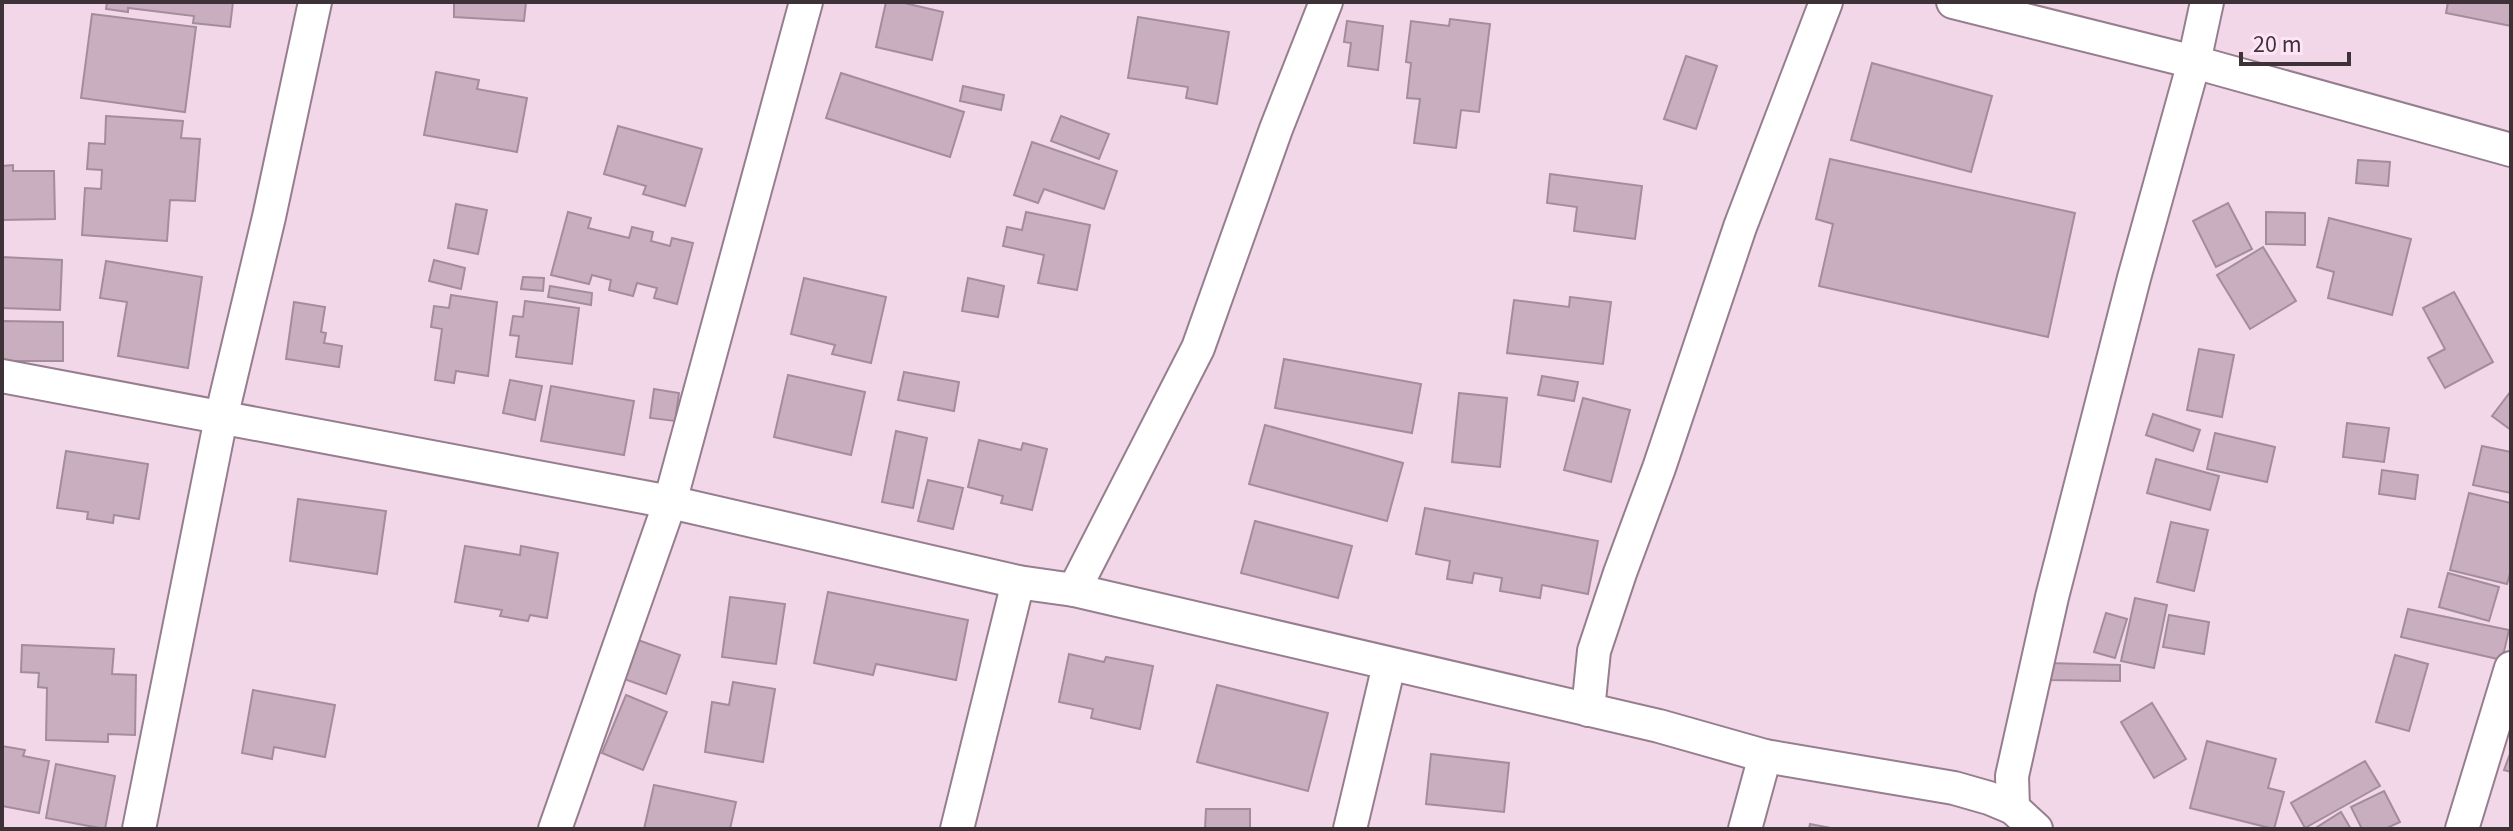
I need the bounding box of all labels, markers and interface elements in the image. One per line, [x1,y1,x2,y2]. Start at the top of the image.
scale bar [2241,16,2349,66]
text: 20 m [2253,27,2302,62]

